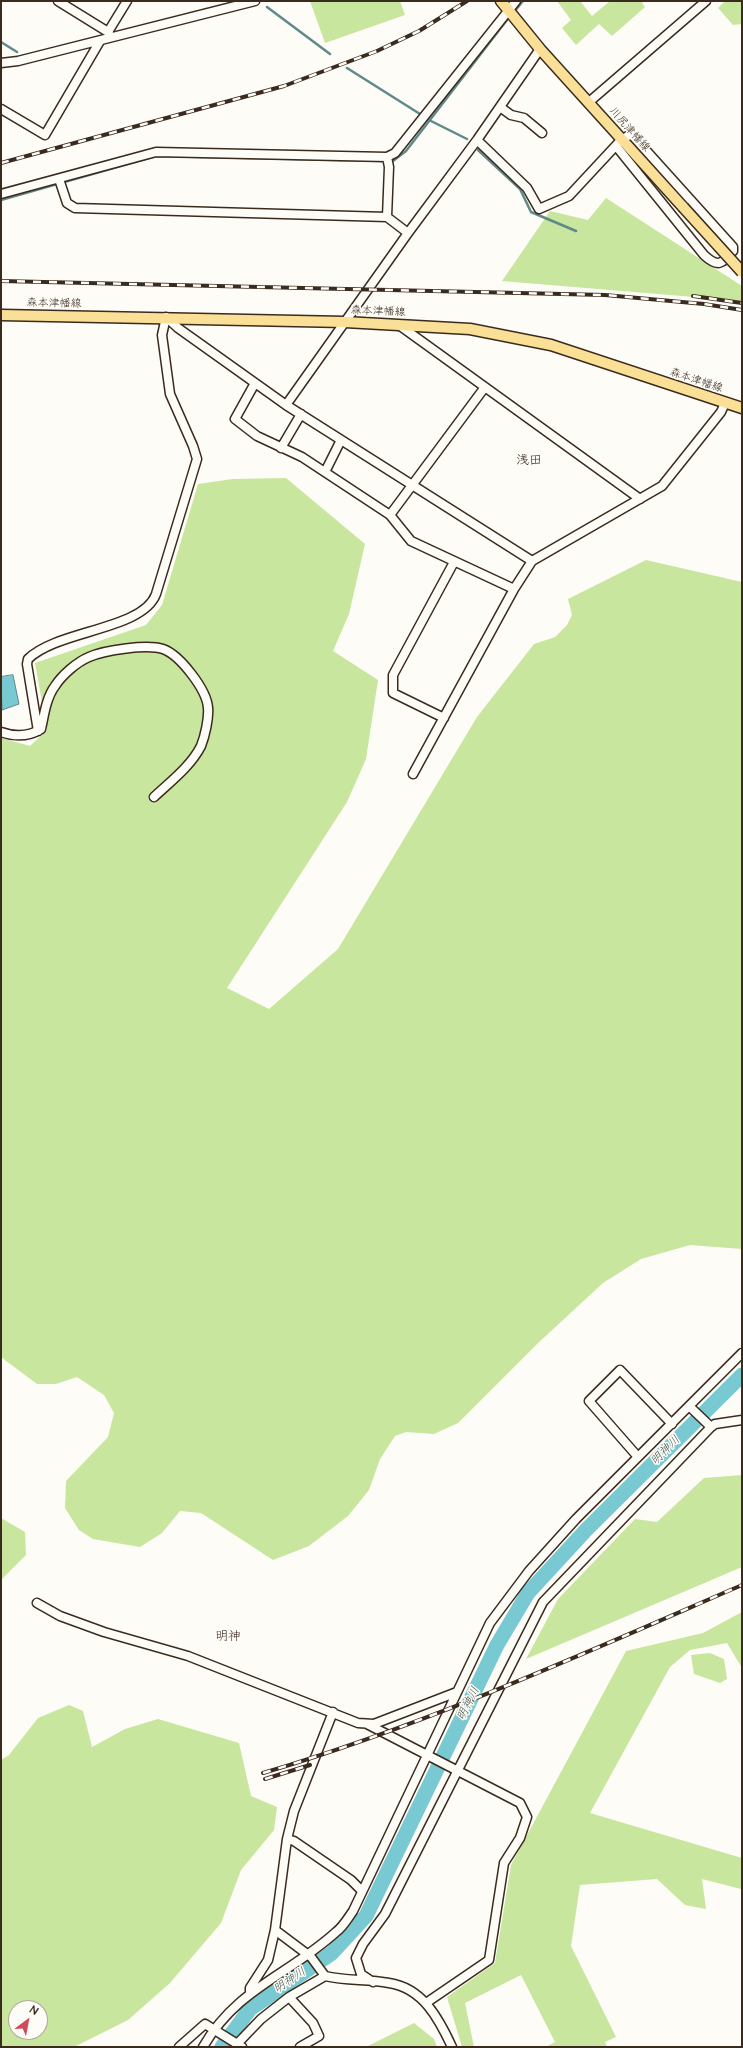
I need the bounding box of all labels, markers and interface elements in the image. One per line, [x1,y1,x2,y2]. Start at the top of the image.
street label: 川尻津幡線 [606,105,652,155]
street label: 森本津幡線 [26,297,82,311]
street label: 森本津幡線 [350,304,406,320]
street label: 森本津幡線 [668,366,724,396]
district label: 浅田 [516,453,542,469]
water label: 明神川 [648,1433,684,1469]
district label: 明神 [215,1629,241,1645]
water label: 明神川 [455,1685,483,1723]
water label: 明神川 [271,1965,309,1997]
north arrow [8,2000,48,2040]
text: N [27,2002,41,2018]

